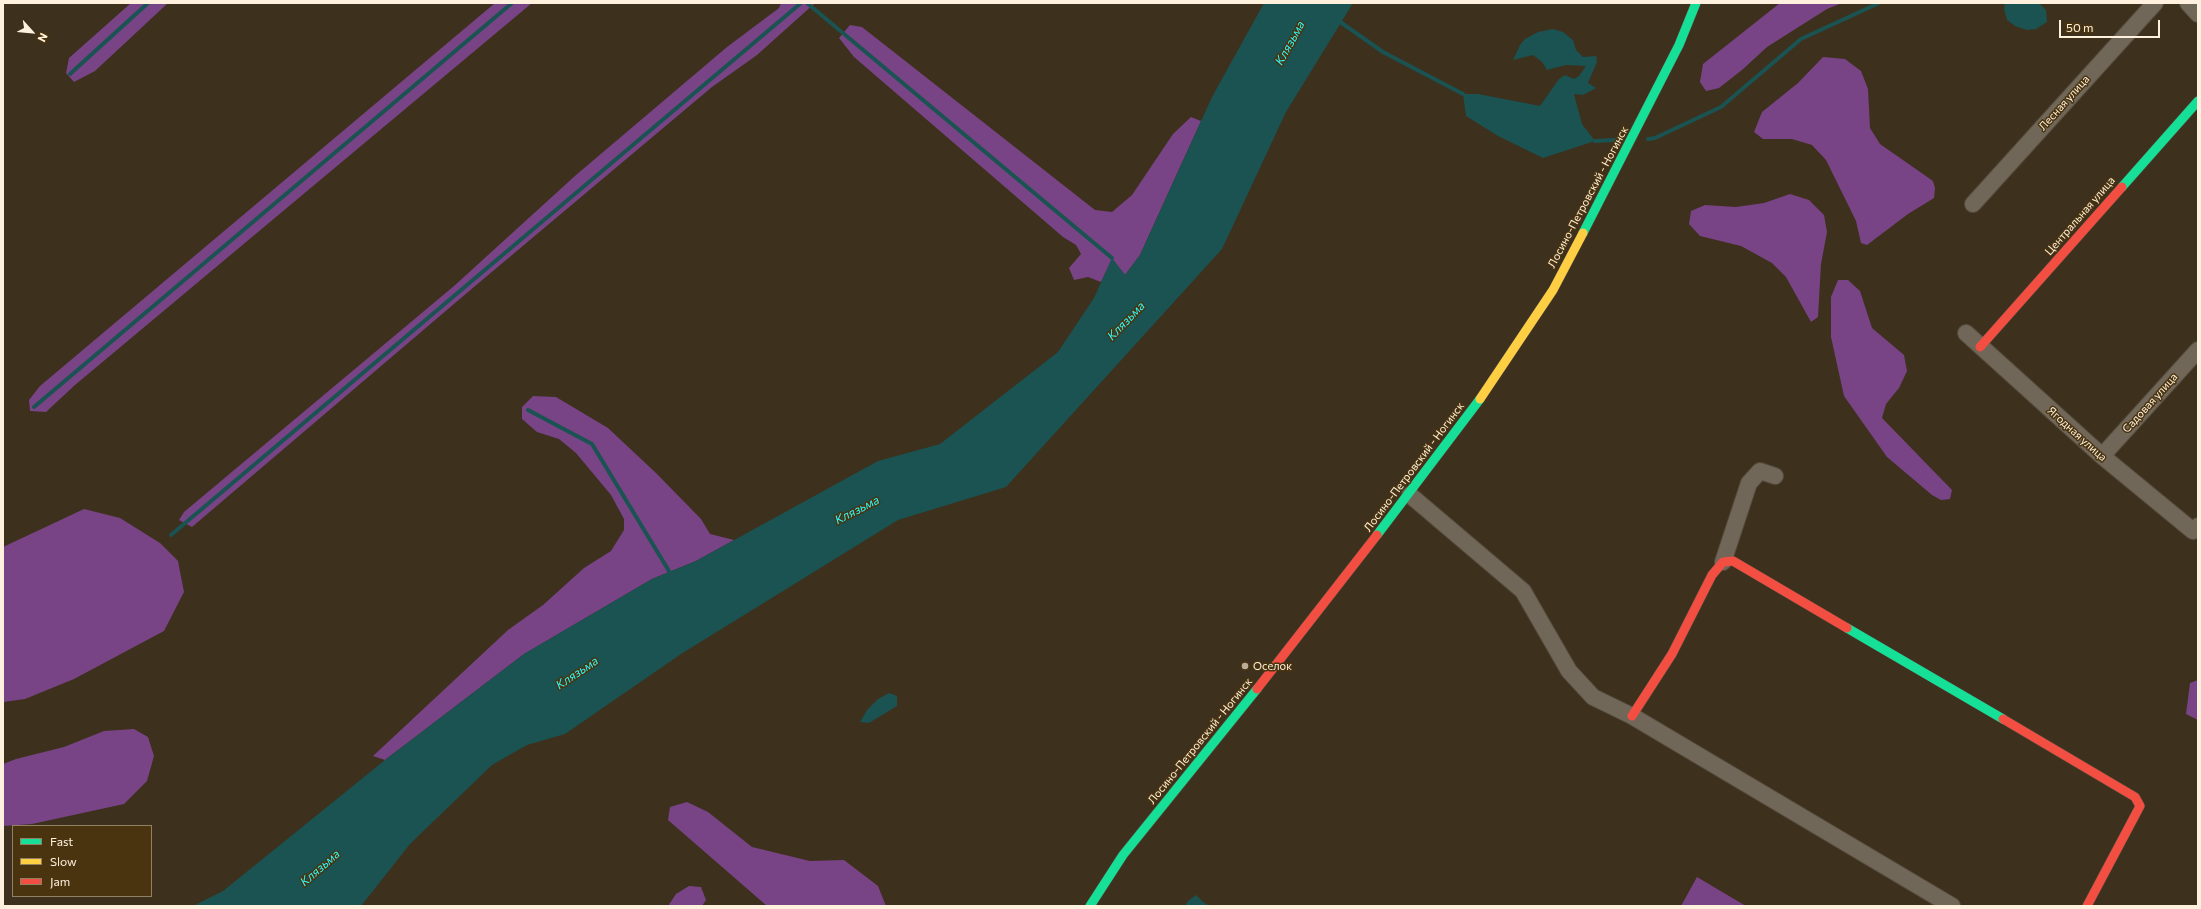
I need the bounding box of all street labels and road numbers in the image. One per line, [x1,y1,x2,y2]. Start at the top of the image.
street label: Лесная улица [2036,73,2092,133]
street label: Лосино-Петровский - Ногинск [1545,124,1631,270]
street label: Центральная улица [2042,174,2118,258]
street label: Садовая улица [2120,370,2180,436]
street label: Лосино-Петровский - Ногинск [1361,400,1467,534]
street label: Ягодная улица [2045,404,2109,464]
street label: Лосино-Петровский - Ногинск [1145,675,1255,807]

